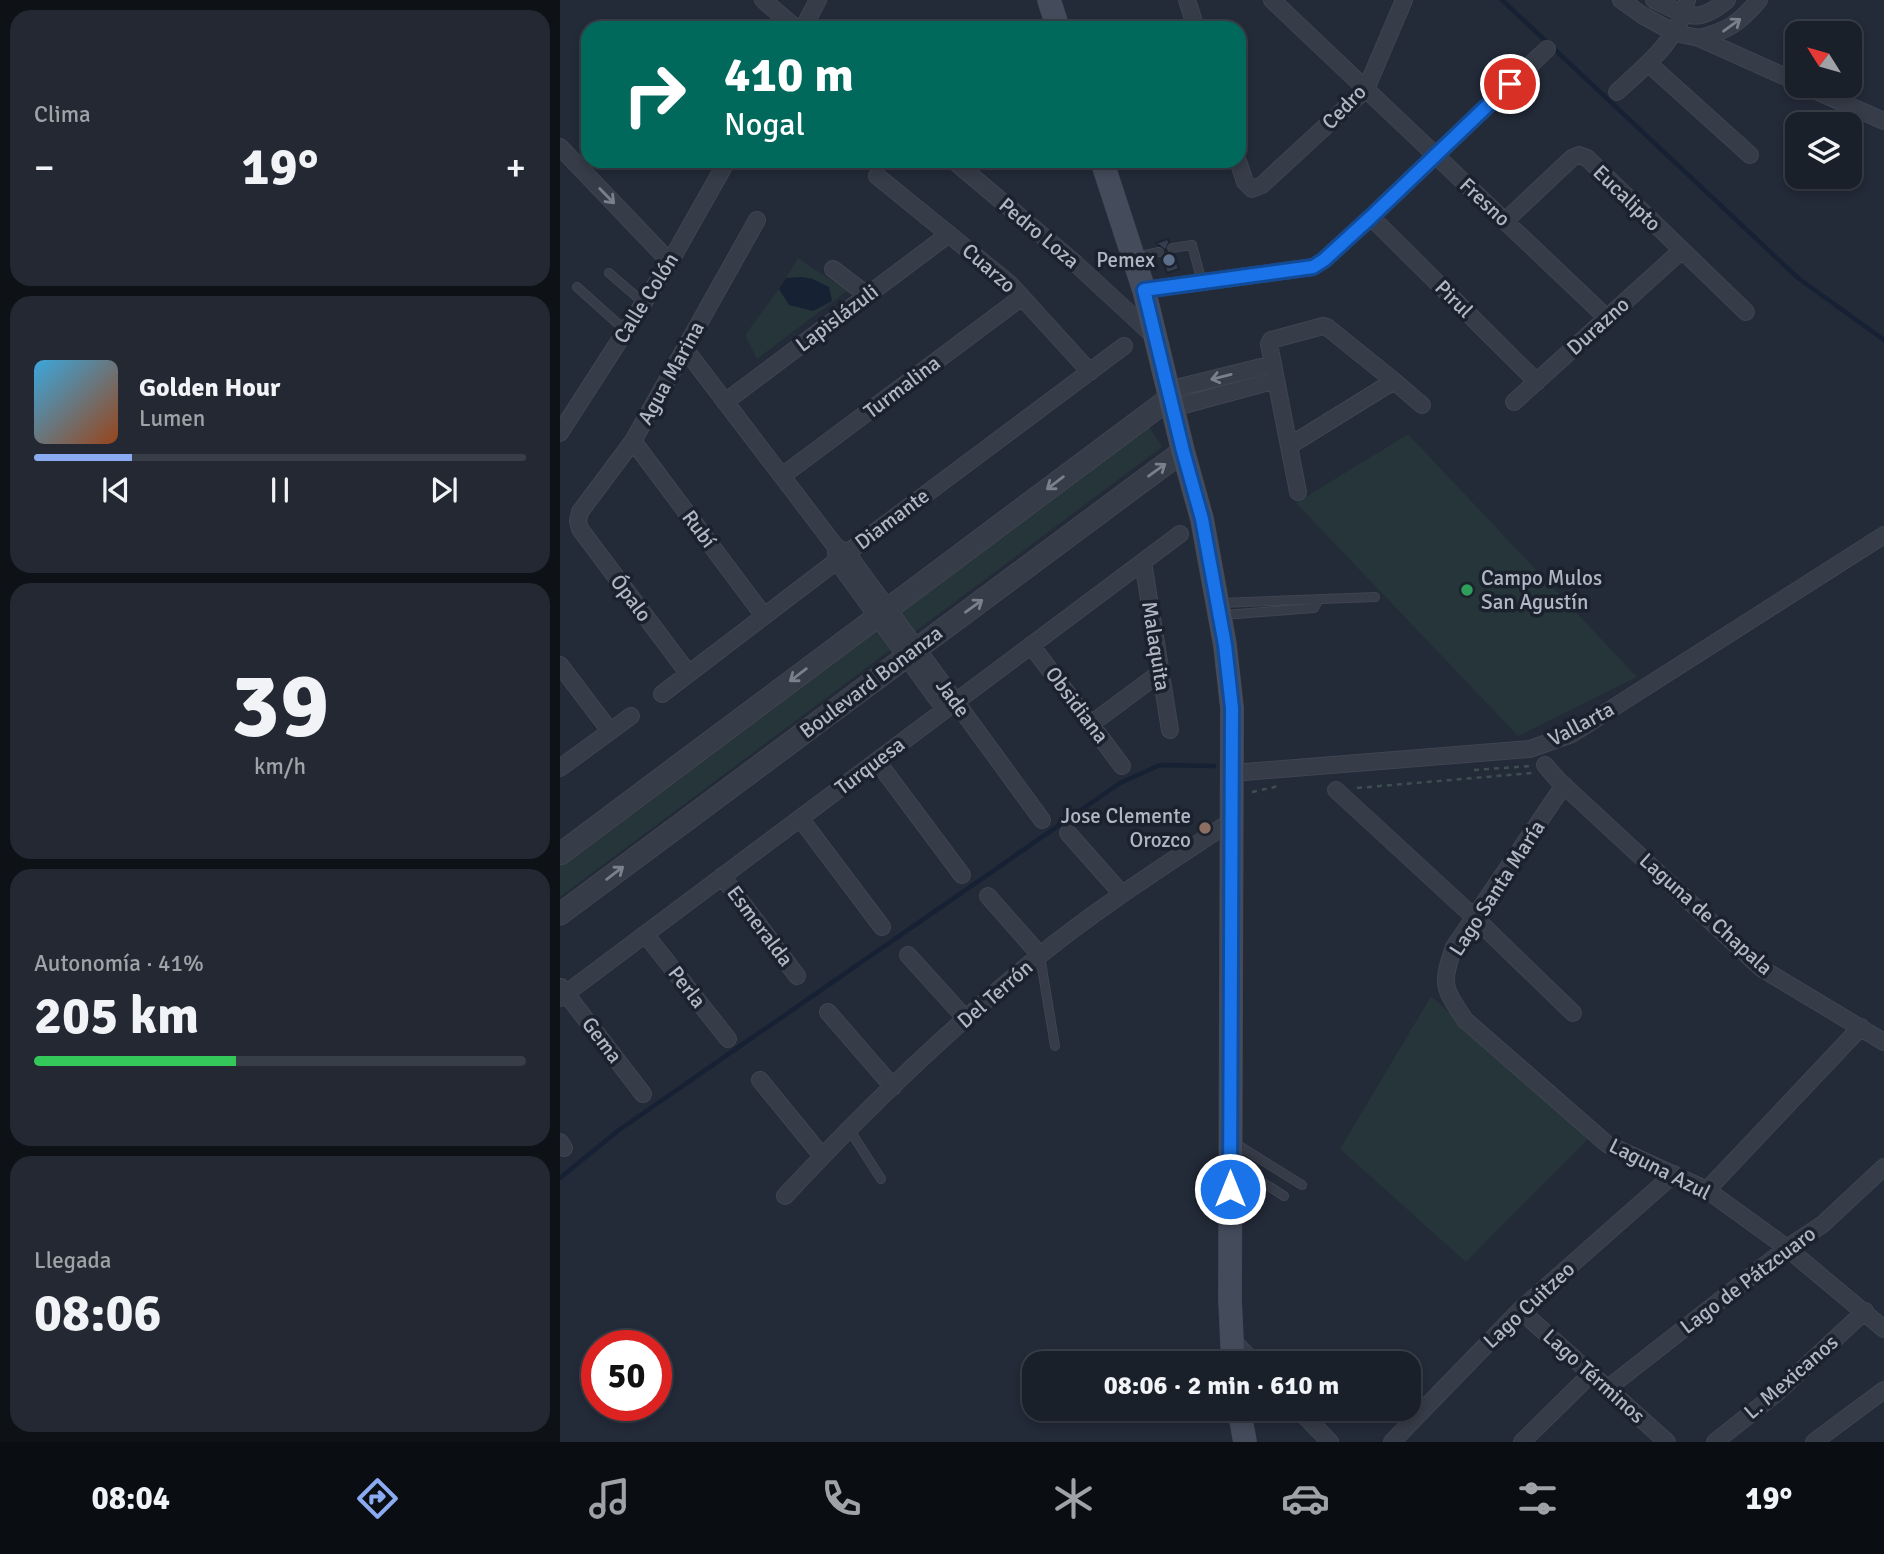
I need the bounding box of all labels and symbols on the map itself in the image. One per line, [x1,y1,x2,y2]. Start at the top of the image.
one-way arrow [1722,17,1741,32]
north arrow [1785,21,1862,98]
pin [1480,54,1540,114]
street label: Cedro [1316,79,1372,135]
street label: Eucalipto [1588,159,1666,237]
street label: Fresno [1454,172,1516,232]
one-way arrow [599,187,616,204]
street label: Pedro Loza [994,192,1084,274]
street label: Cuarzo [957,238,1021,298]
place label: Pemex [1096,247,1155,273]
street label: Calle Colón [608,248,684,348]
marker: Pemex [1161,252,1177,268]
street label: Pirul [1430,275,1478,323]
street label: Lapislázuli [790,278,884,358]
street label: Durazno [1561,291,1635,361]
street label: Agua Marina [632,317,710,429]
street label: Turmalina [859,350,945,424]
one-way arrow [1210,371,1232,384]
one-way arrow [1147,463,1166,478]
one-way arrow [1046,476,1065,491]
street label: Diamante [850,483,934,555]
street label: Rubí [676,505,722,553]
place label: Campo Mulos San Agustín [1481,565,1602,615]
street label: Ópalo [605,569,657,627]
marker: Campo Mulos San Agustín [1459,582,1475,598]
one-way arrow [964,598,983,613]
street label: Malaquita [1136,599,1176,693]
street label: Boulevard Bonanza [794,620,948,744]
street label: Obsidiana [1040,662,1114,748]
one-way arrow [790,668,808,683]
street label: Jade [930,674,976,722]
street label: Vallarta [1544,696,1618,752]
street label: Turquesa [830,731,910,801]
place label: Jose Clemente Orozco [1061,803,1191,853]
street label: Lago Santa María [1444,815,1550,961]
marker: Jose Clemente Orozco [1197,820,1213,836]
street label: Laguna de Chapala [1634,847,1778,981]
one-way arrow [605,866,624,881]
street label: Esmeralda [721,880,799,972]
street label: Del Terrón [952,954,1038,1034]
street label: Perla [662,961,712,1013]
street label: Gema [576,1012,628,1068]
street label: Laguna Azul [1605,1132,1715,1206]
position arrow [1193,1152,1267,1226]
street label: Lago de Pátzcuaro [1675,1221,1821,1339]
street label: Lago Cuitzeo [1478,1256,1580,1354]
street label: Lago Términos [1537,1323,1651,1429]
street label: L. Mexicanos [1739,1329,1843,1425]
speed limit sign: 50 [581,1330,672,1421]

